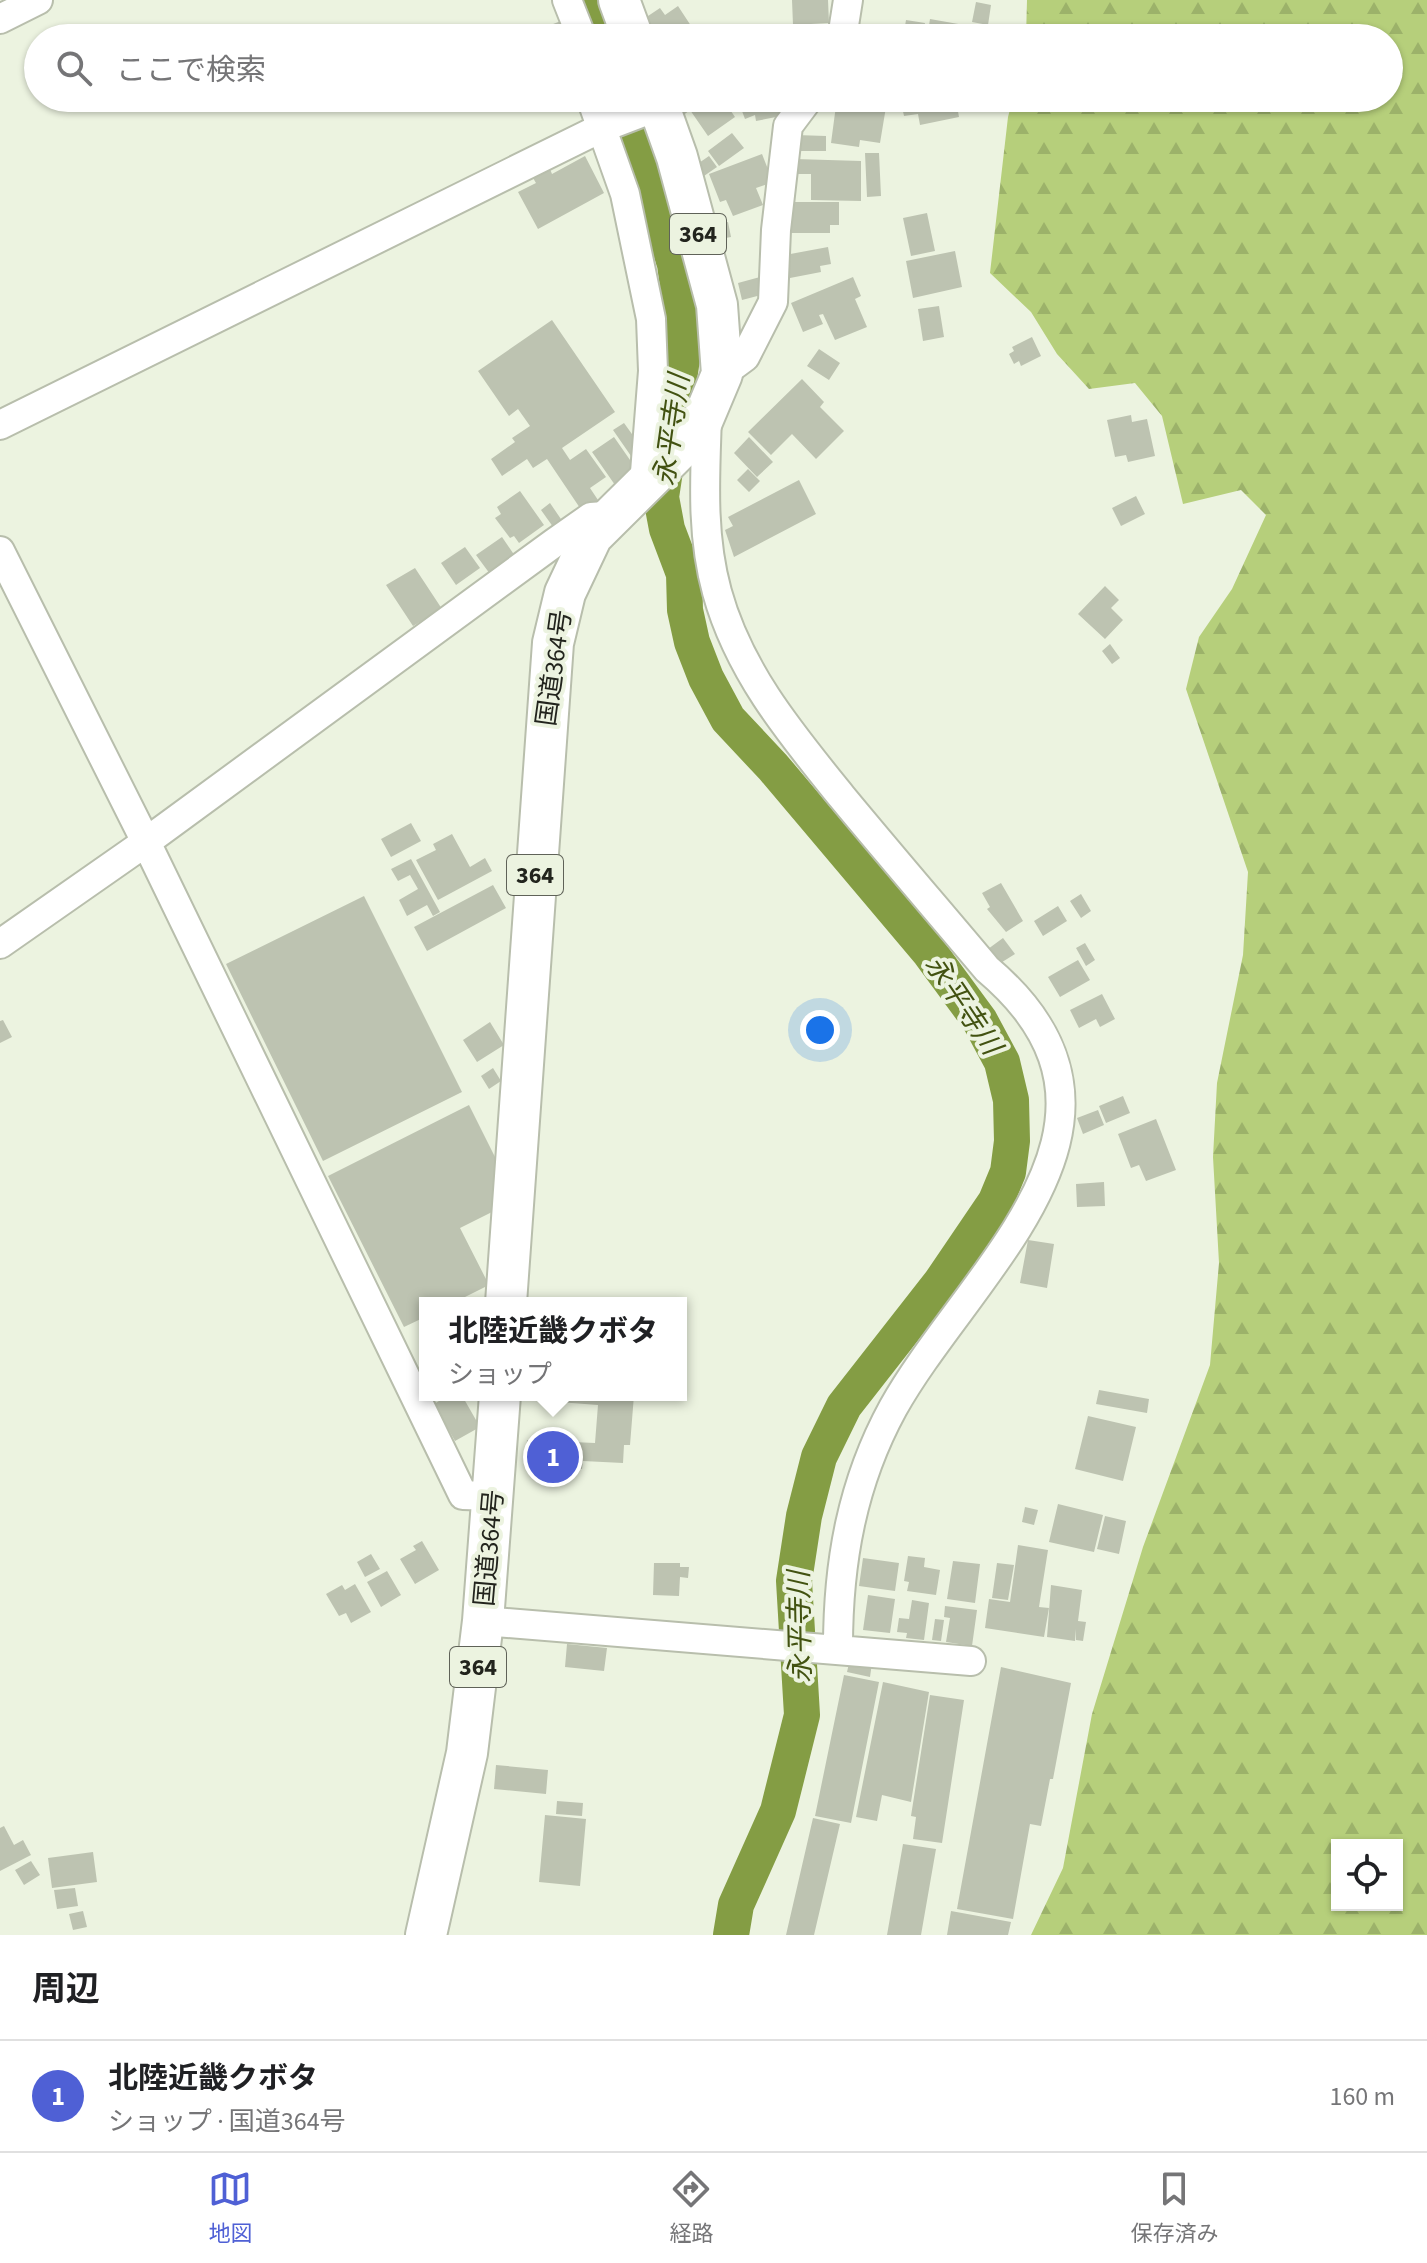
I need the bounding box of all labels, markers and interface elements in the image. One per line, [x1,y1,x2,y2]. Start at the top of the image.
search box [24,24,1403,112]
icon: search [52,46,96,90]
text: ここで検索 [116,49,266,92]
road number: 364 [670,214,726,254]
water label: 永平寺川 [644,369,700,488]
street label: 国道364号 [528,608,580,728]
road number: 364 [507,855,563,895]
water label: 永平寺川 [915,947,1013,1065]
your location [800,1010,840,1050]
popup [419,1297,687,1401]
text: 北陸近畿クボタ [448,1310,658,1353]
text: ショップ [448,1356,552,1393]
pin: 1 [527,1427,579,1487]
street label: 国道364号 [465,1488,513,1608]
water label: 永平寺川 [779,1568,821,1683]
road number: 364 [450,1647,506,1687]
map controls [1331,1839,1403,1911]
button: locate [1331,1839,1403,1911]
text: 周辺 [32,1965,100,2014]
text: 北陸近畿クボタ [108,2057,318,2100]
text: 1 [51,2078,65,2115]
text: 160 m [1329,2078,1395,2115]
text: ショップ · 国道364号 [108,2103,346,2140]
tab: 地図 [208,2167,253,2250]
tab: 経路 [669,2167,714,2250]
tab: 保存済み [1130,2167,1219,2250]

